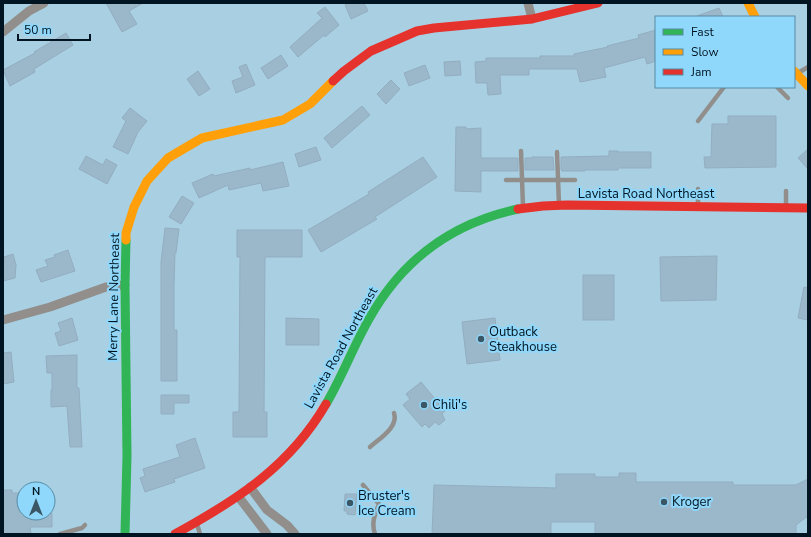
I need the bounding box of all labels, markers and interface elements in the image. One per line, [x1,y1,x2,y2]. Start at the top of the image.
scale bar [18,16,90,42]
legend [655,16,795,88]
text: 50 m [24,22,52,38]
text: Fast [691,24,714,40]
text: Slow [691,44,719,60]
text: Jam [690,64,712,80]
street label: Lavista Road Northeast [578,185,715,203]
street label: Merry Lane Northeast [104,233,124,361]
street label: Lavista Road Northeast [300,284,382,412]
place label: Outback Steakhouse [489,323,557,356]
marker: Outback Steakhouse [476,334,486,344]
place label: Chili's [432,396,467,414]
marker: Chili's [419,400,429,410]
north arrow [16,481,56,521]
text: N [32,484,40,499]
place label: Bruster's Ice Cream [358,487,416,520]
place label: Kroger [672,493,711,511]
marker: Kroger [659,497,669,507]
marker: Bruster's Ice Cream [345,498,355,508]

